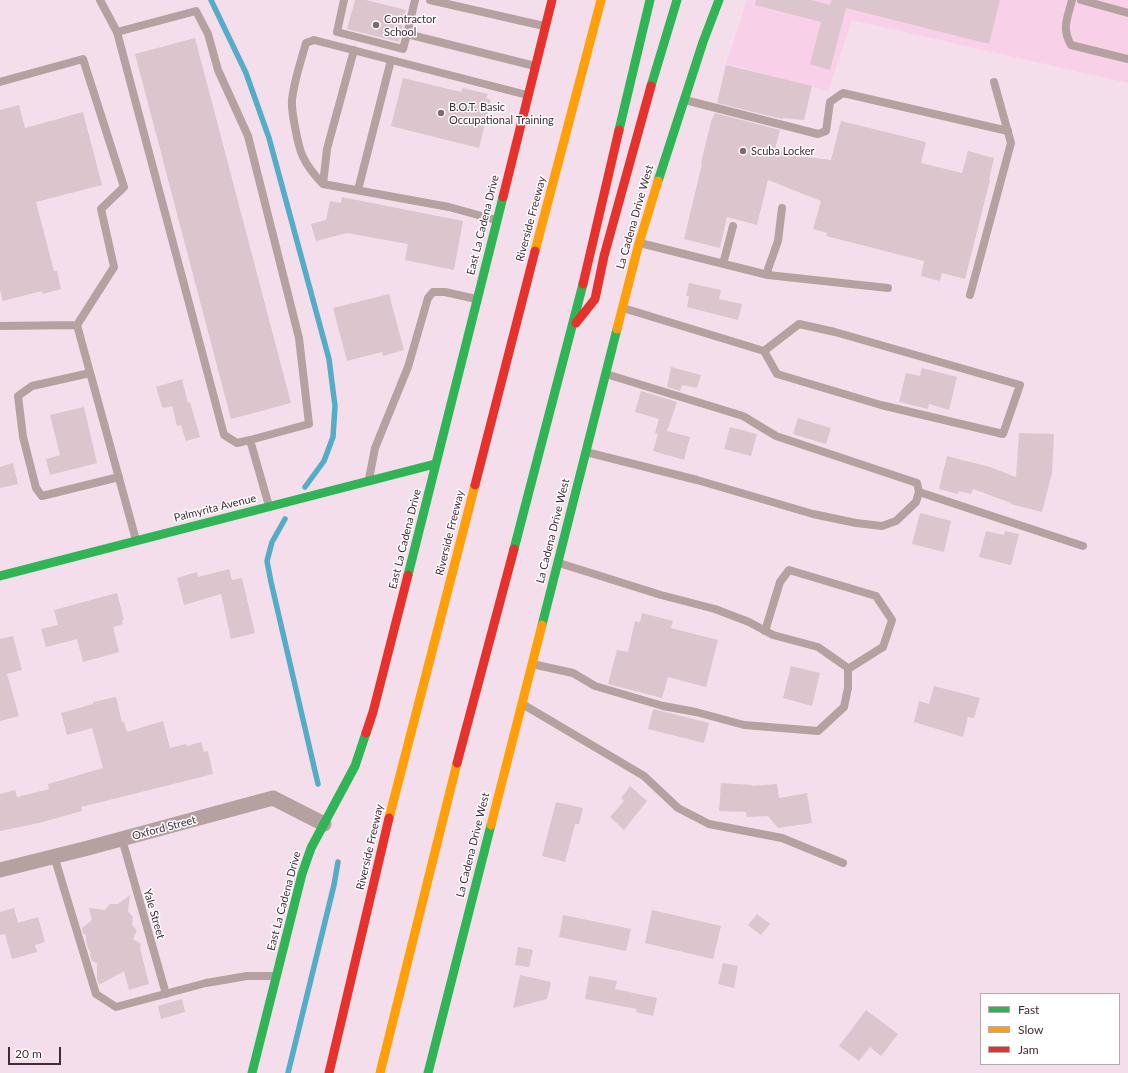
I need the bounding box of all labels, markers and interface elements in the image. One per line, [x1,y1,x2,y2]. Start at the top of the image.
place label: Contractor School [384,12,436,38]
marker: Contractor School [371,20,381,30]
place label: B.O.T. Basic Occupational Training [449,100,554,126]
marker: B.O.T. Basic Occupational Training [436,108,446,118]
place label: Scuba Locker [751,144,815,158]
marker: Scuba Locker [738,146,748,156]
street label: La Cadena Drive West [614,164,656,270]
street label: East La Cadena Drive [464,174,502,276]
street label: Riverside Freeway [513,175,549,263]
street label: La Cadena Drive West [534,477,572,585]
street label: East La Cadena Drive [386,488,424,590]
street label: Riverside Freeway [433,489,467,577]
street label: Palmyrita Avenue [172,491,258,525]
street label: La Cadena Drive West [454,791,492,899]
street label: Riverside Freeway [354,803,386,891]
street label: Oxford Street [131,813,197,843]
street label: East La Cadena Drive [264,850,304,952]
street label: Yale Street [141,888,167,940]
legend [980,993,1120,1065]
text: Fast [1018,1002,1039,1017]
text: Slow [1018,1022,1043,1037]
scale bar [10,1039,63,1065]
text: Jam [1018,1042,1039,1057]
text: 20 m [15,1046,42,1061]

